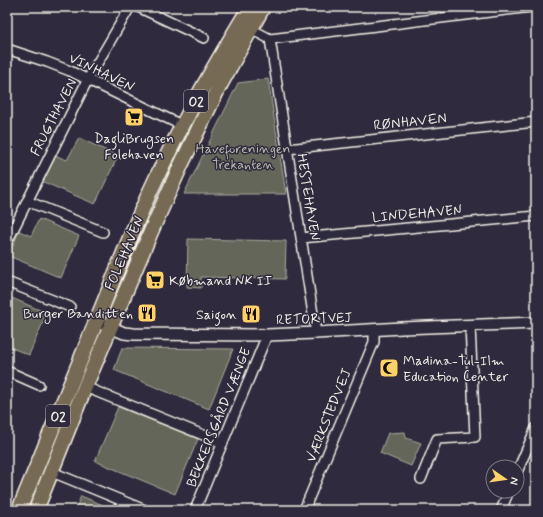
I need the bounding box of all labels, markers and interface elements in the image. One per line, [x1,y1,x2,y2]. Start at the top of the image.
street label: VINHAVEN [66,49,137,97]
street label: FRUGTHAVEN [27,76,81,159]
road number: O2 [184,90,208,112]
supermarket icon: DagliBrugsen Folehaven [123,106,145,128]
street label: RØNHAVEN [373,109,448,135]
place label: DagliBrugsen Folehaven [94,130,174,164]
park label: Haveforeningen Trekanten [196,140,290,174]
street label: HESTEHAVEN [292,152,324,242]
street label: LINDEHAVEN [371,201,463,227]
street label: FOLEHAVEN [101,213,149,293]
supermarket icon: Købmand NK II [144,269,166,291]
place label: Købmand NK II [169,272,272,290]
restaurant icon: Burger Banditten [136,302,158,324]
restaurant icon: Saigon [240,303,262,325]
place label: Burger Banditten [23,305,133,324]
place label: Saigon [196,306,237,326]
street label: RETORTVEJ [276,309,353,329]
street label: BEKKERSGÅRD VÆNGE [183,345,255,490]
place label: Madina-Tul-Ilm Education Center [403,352,508,386]
mosque icon: Madina-Tul-Ilm Education Center [378,357,400,379]
street label: VÆRKSTEDVEJ [302,366,356,465]
road number: O2 [46,405,70,427]
north arrow [485,459,525,499]
text: N [506,476,521,486]

